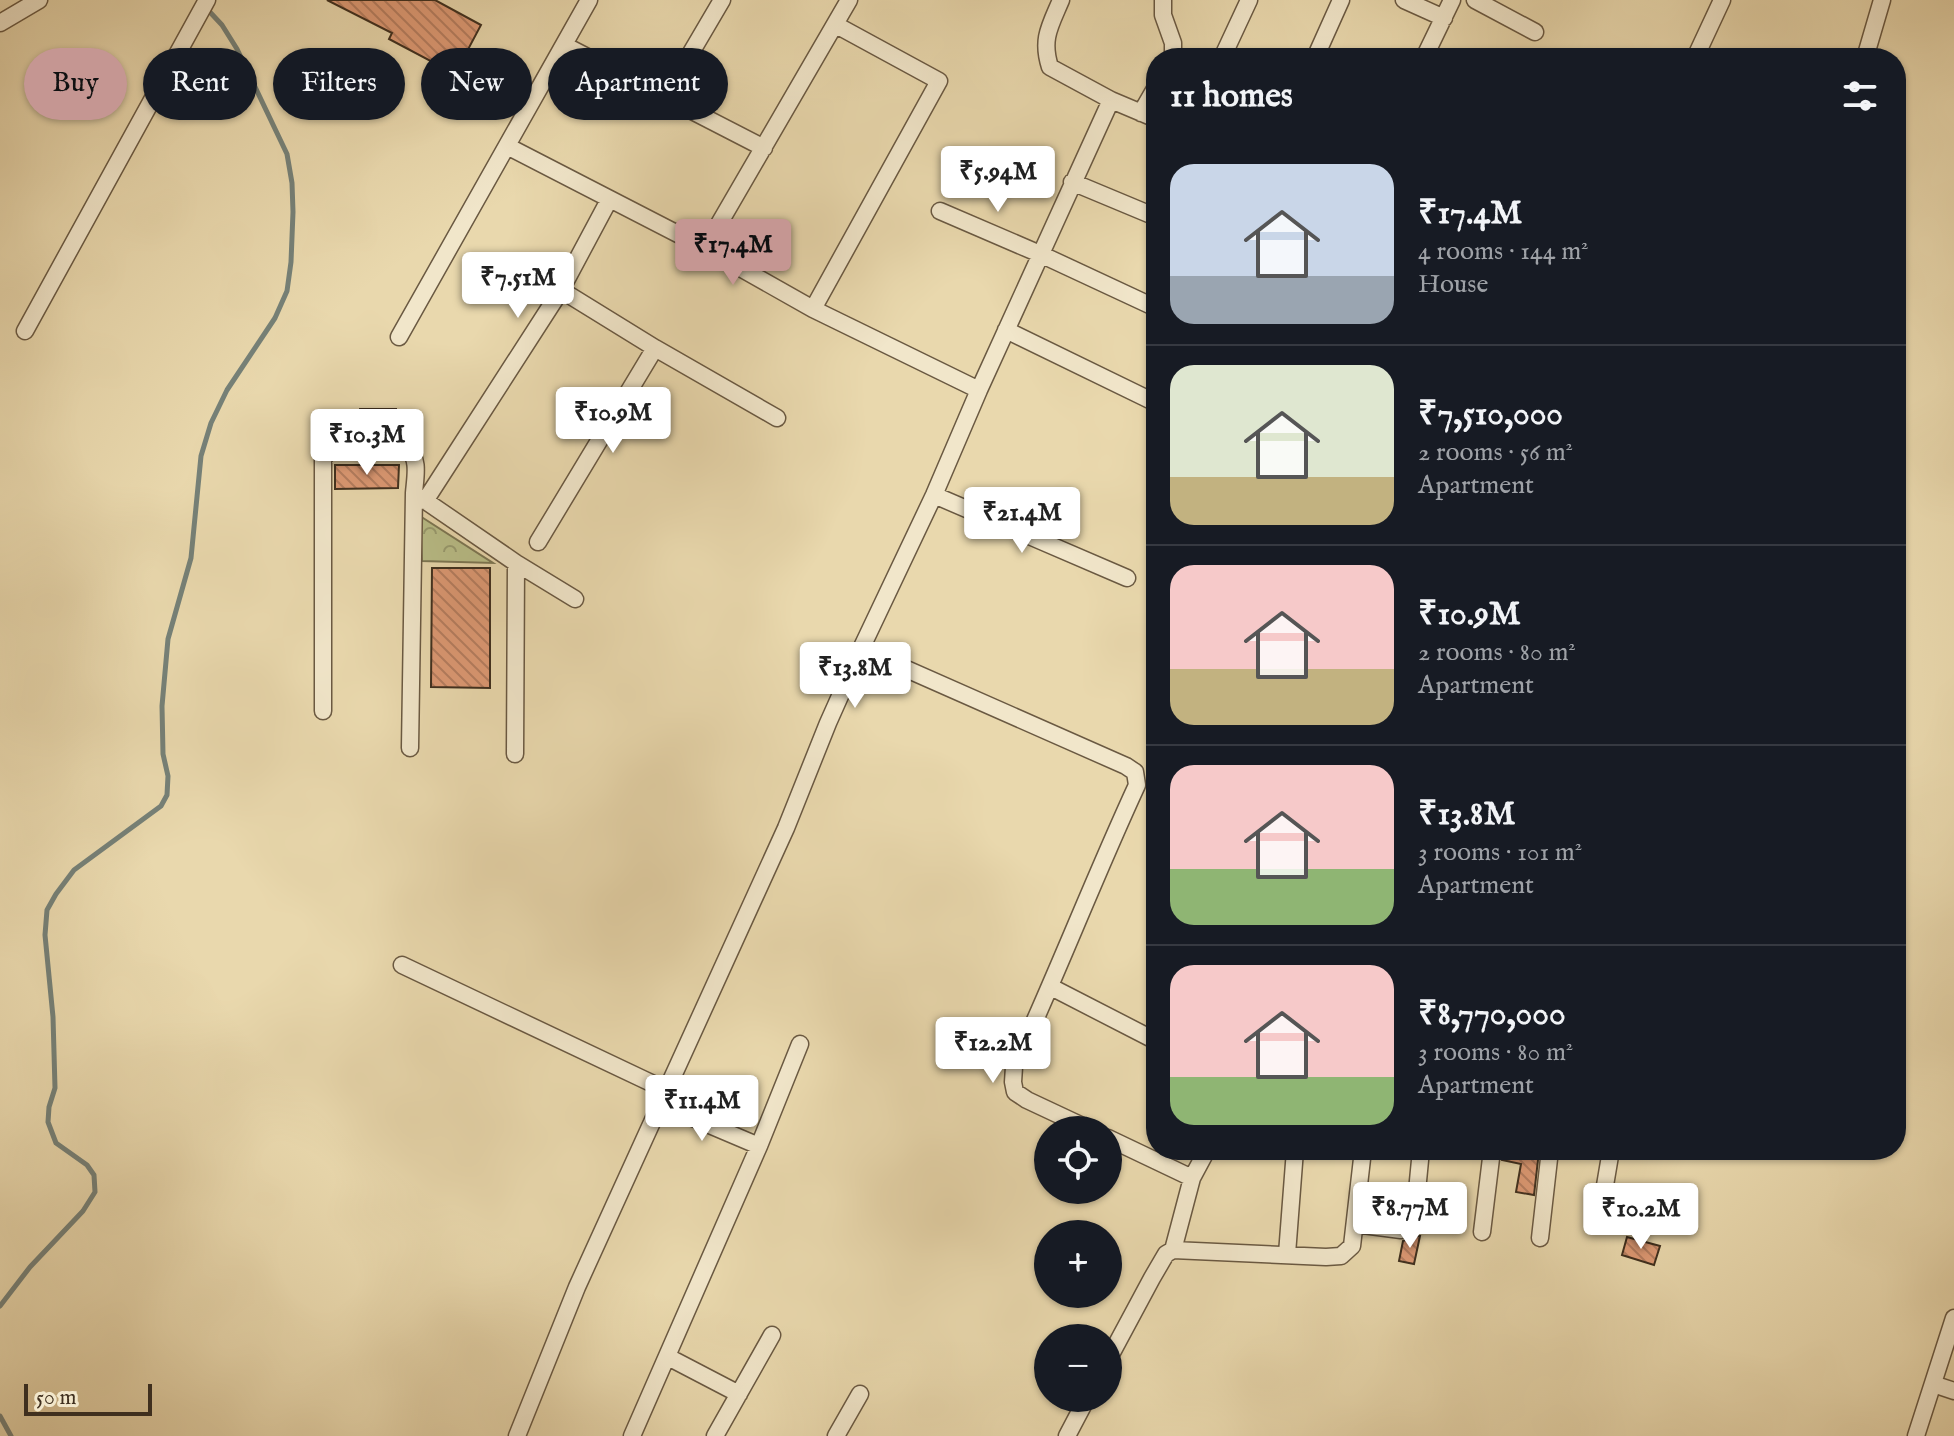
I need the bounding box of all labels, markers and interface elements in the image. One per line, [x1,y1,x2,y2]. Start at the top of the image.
chip: Buy [24,48,127,120]
chip: Rent [143,48,257,120]
chip: Filters [273,48,405,120]
chip: New [421,48,532,120]
chip: Apartment [548,48,728,120]
icon: filters [1838,74,1882,118]
text: 11 homes [1170,75,1293,118]
pin: ₹5.94M [933,146,1063,214]
text: ₹5.94M [959,155,1037,188]
text: ₹17.4M [1418,192,1522,235]
icon: home [1234,196,1330,292]
pin: ₹17.4M [668,219,798,287]
text: ₹17.4M [693,228,773,261]
text: 4 rooms · 144 m² [1418,235,1589,268]
pin: ₹7.51M [453,252,583,320]
text: ₹7.51M [480,261,556,294]
text: House [1418,268,1488,301]
pin: ₹10.9M [548,387,678,455]
text: ₹7,510,000 [1418,393,1563,436]
text: ₹10.9M [574,396,652,429]
icon: home [1234,397,1330,493]
pin: ₹10.3M [302,409,432,477]
text: ₹10.3M [329,418,405,451]
text: 2 rooms · 56 m² [1418,436,1573,469]
text: Apartment [1418,469,1534,502]
pin: ₹21.4M [957,487,1087,555]
text: ₹21.4M [982,496,1062,529]
text: ₹10.9M [1418,593,1521,636]
icon: home [1234,597,1330,693]
text: 2 rooms · 80 m² [1418,636,1576,669]
pin: ₹13.8M [790,642,920,710]
text: ₹13.8M [818,651,892,684]
text: Apartment [1418,669,1534,702]
text: ₹13.8M [1418,793,1515,836]
icon: home [1234,797,1330,893]
text: 3 rooms · 101 m² [1418,836,1582,869]
text: Apartment [1418,869,1534,902]
text: ₹8,770,000 [1418,993,1566,1036]
icon: home [1234,997,1330,1093]
pin: ₹12.2M [928,1017,1058,1085]
text: ₹12.2M [954,1026,1032,1059]
text: 3 rooms · 80 m² [1418,1036,1573,1069]
text: Apartment [1418,1069,1534,1102]
pin: ₹11.4M [637,1075,767,1143]
text: ₹11.4M [663,1084,741,1117]
map controls [1034,1116,1122,1412]
button: locate [1034,1116,1122,1204]
pin: ₹8.77M [1345,1182,1475,1250]
pin: ₹10.2M [1576,1183,1706,1251]
text: ₹8.77M [1371,1191,1449,1224]
text: ₹10.2M [1601,1192,1681,1225]
button: + [1034,1220,1122,1308]
button: − [1034,1324,1122,1412]
scale bar [24,1380,152,1416]
text: 50 m [36,1384,77,1412]

